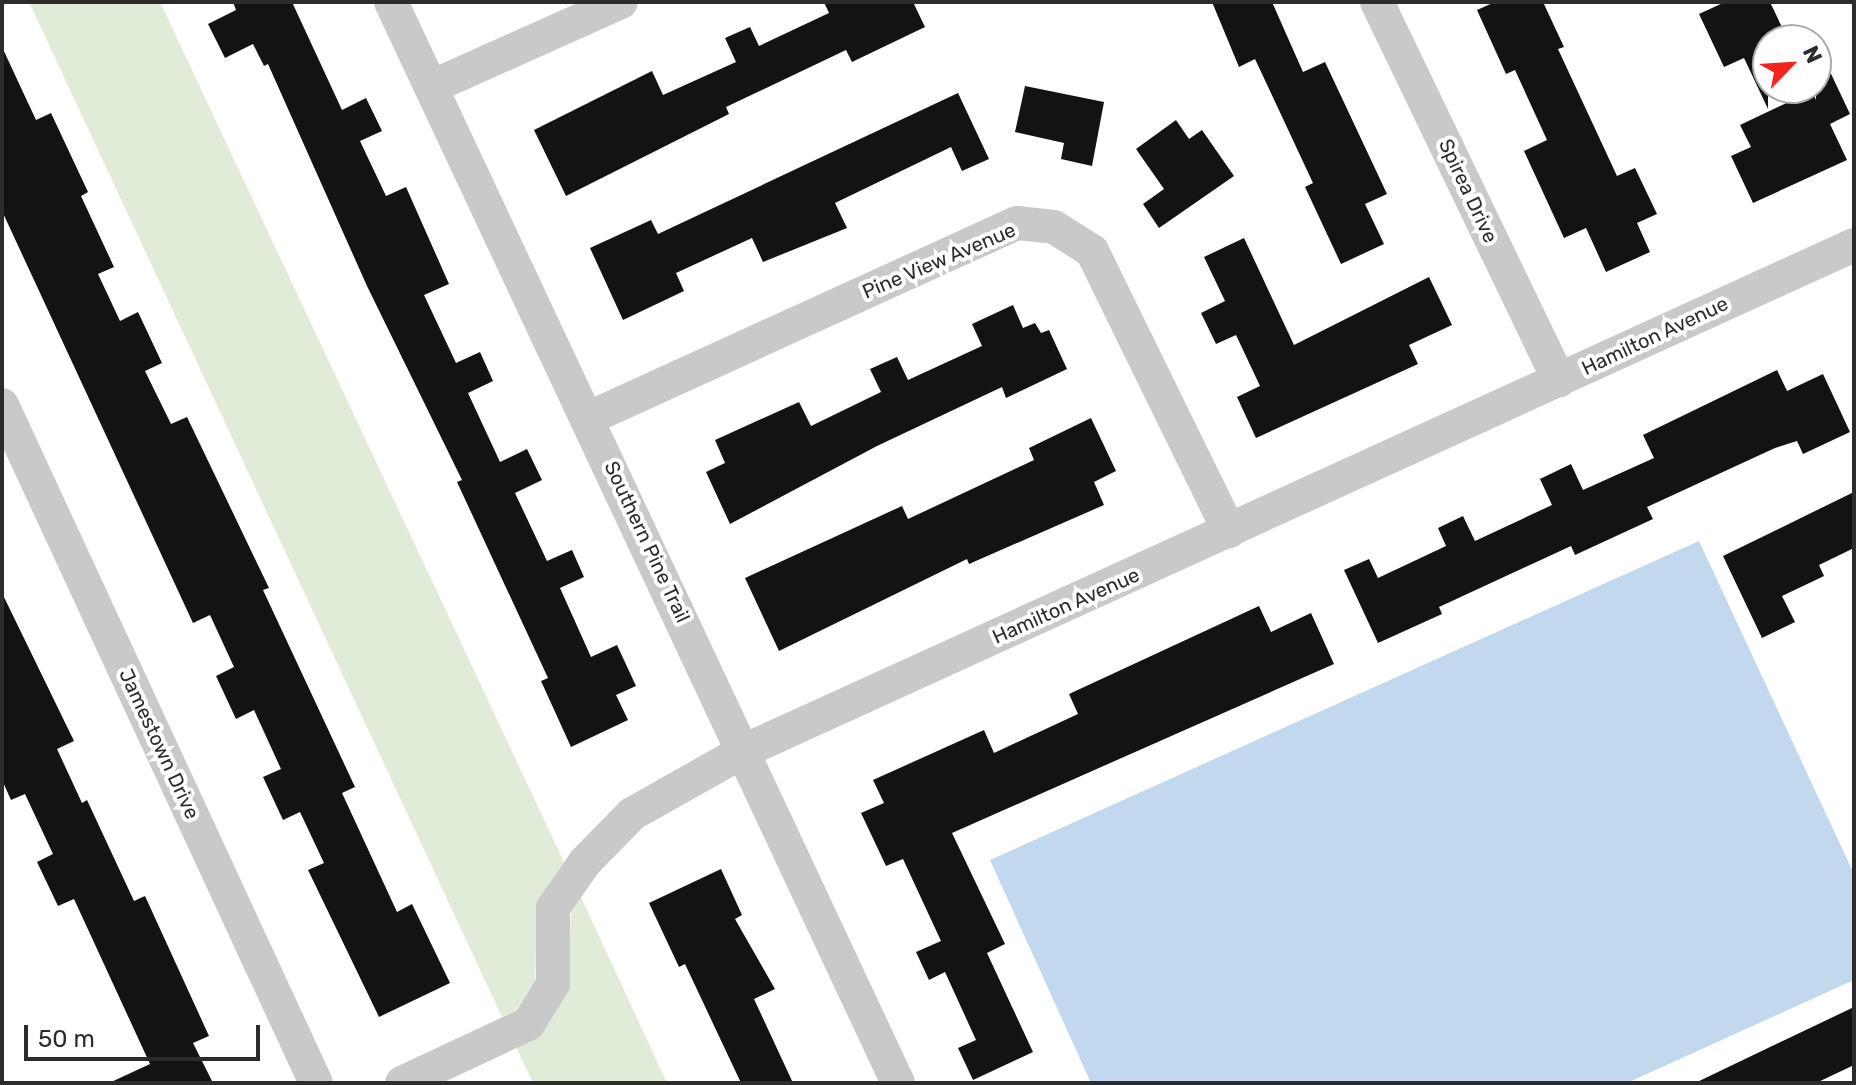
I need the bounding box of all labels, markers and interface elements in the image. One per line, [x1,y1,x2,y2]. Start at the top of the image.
north arrow [1752,24,1832,104]
text: N [1797,42,1828,67]
street label: Spirea Drive [1433,135,1503,247]
street label: Pine View Avenue [858,218,1020,304]
street label: Hamilton Avenue [1578,291,1732,381]
street label: Southern Pine Trail [599,457,695,627]
street label: Hamilton Avenue [988,563,1144,649]
street label: Jamestown Drive [114,665,204,823]
scale bar [28,1009,264,1059]
text: 50 m [38,1025,95,1053]

